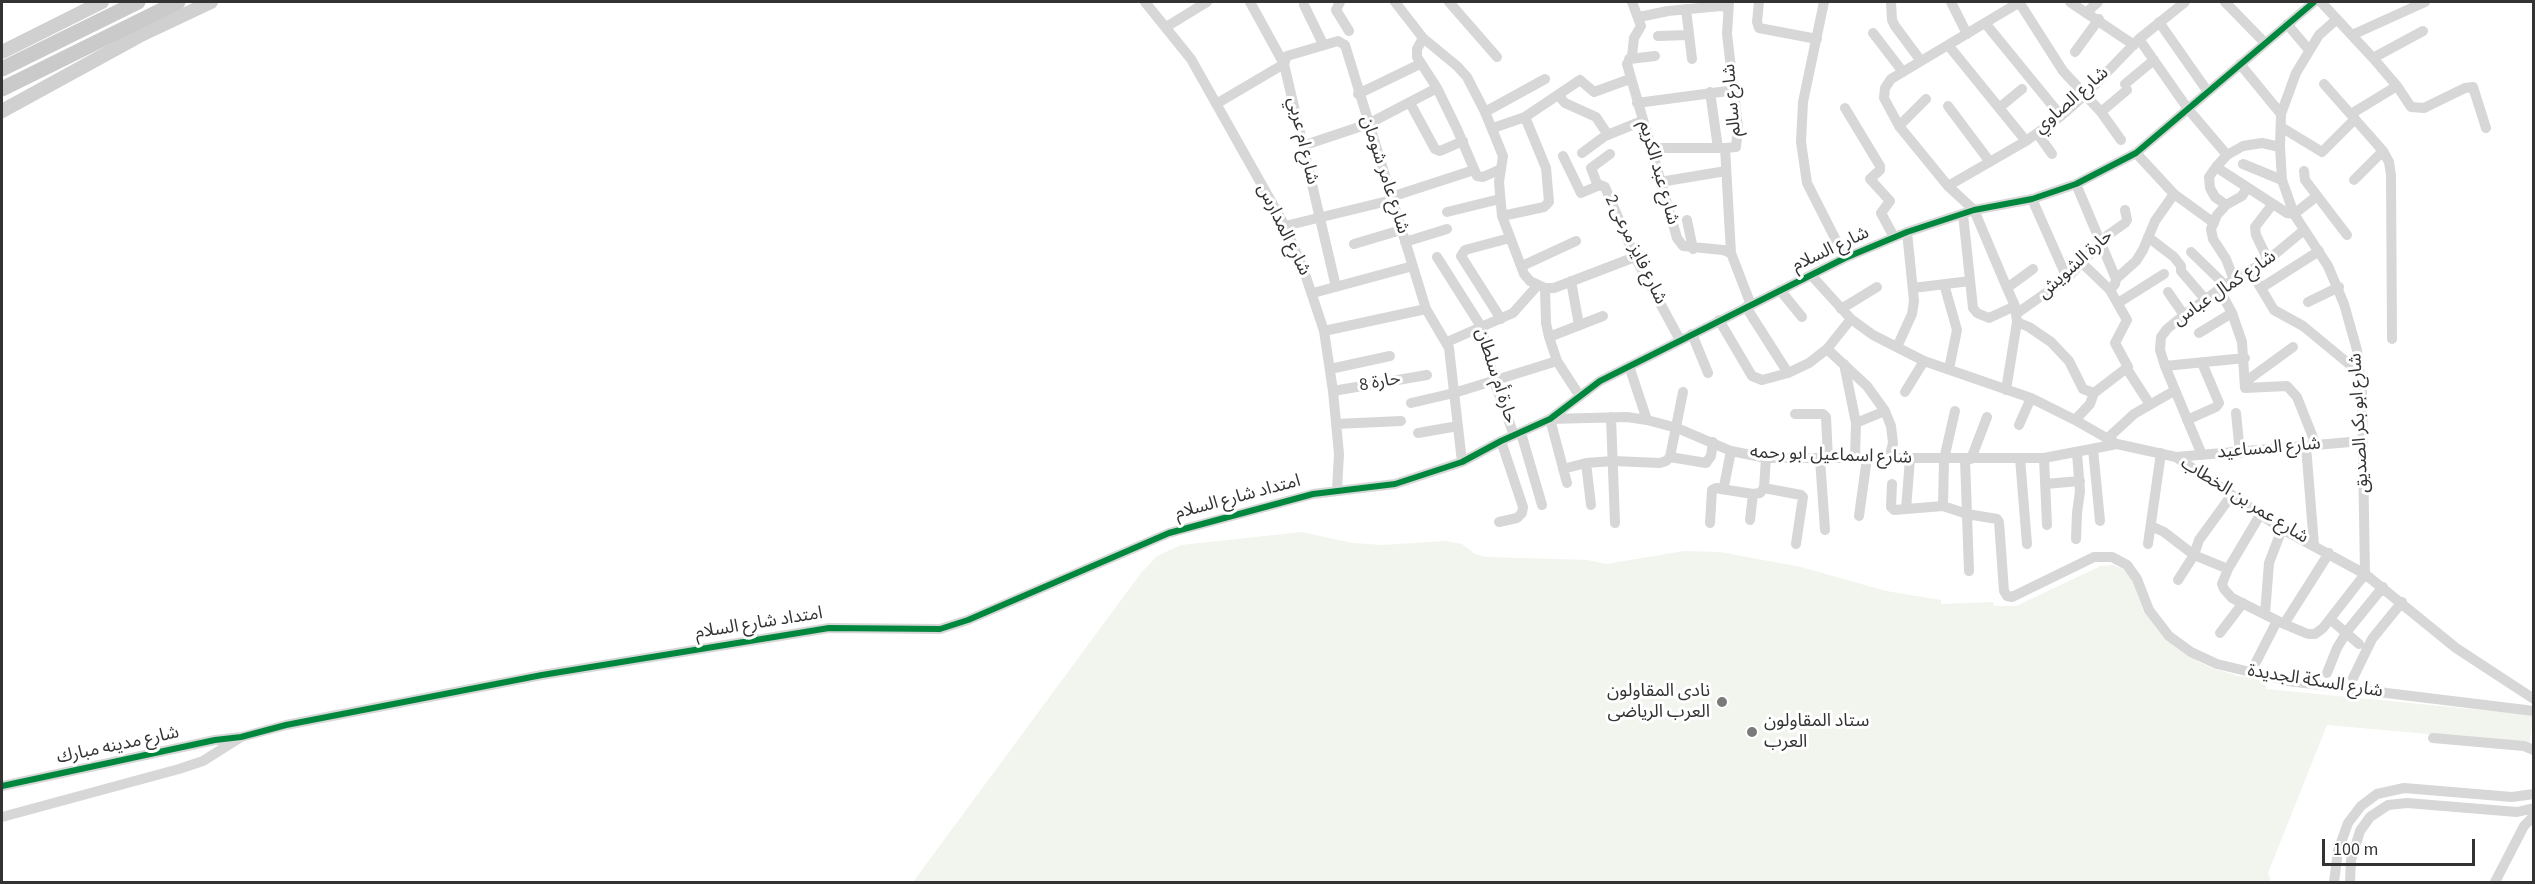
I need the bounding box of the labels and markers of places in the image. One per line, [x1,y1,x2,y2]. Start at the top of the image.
place label: نادى المقاولون العرب الرياضى [1607,681,1710,724]
marker: نادى المقاولون العرب الرياضى [1715,695,1729,709]
place label: ستاد المقاولون العرب [1764,711,1869,754]
marker: ستاد المقاولون العرب [1745,725,1759,739]

